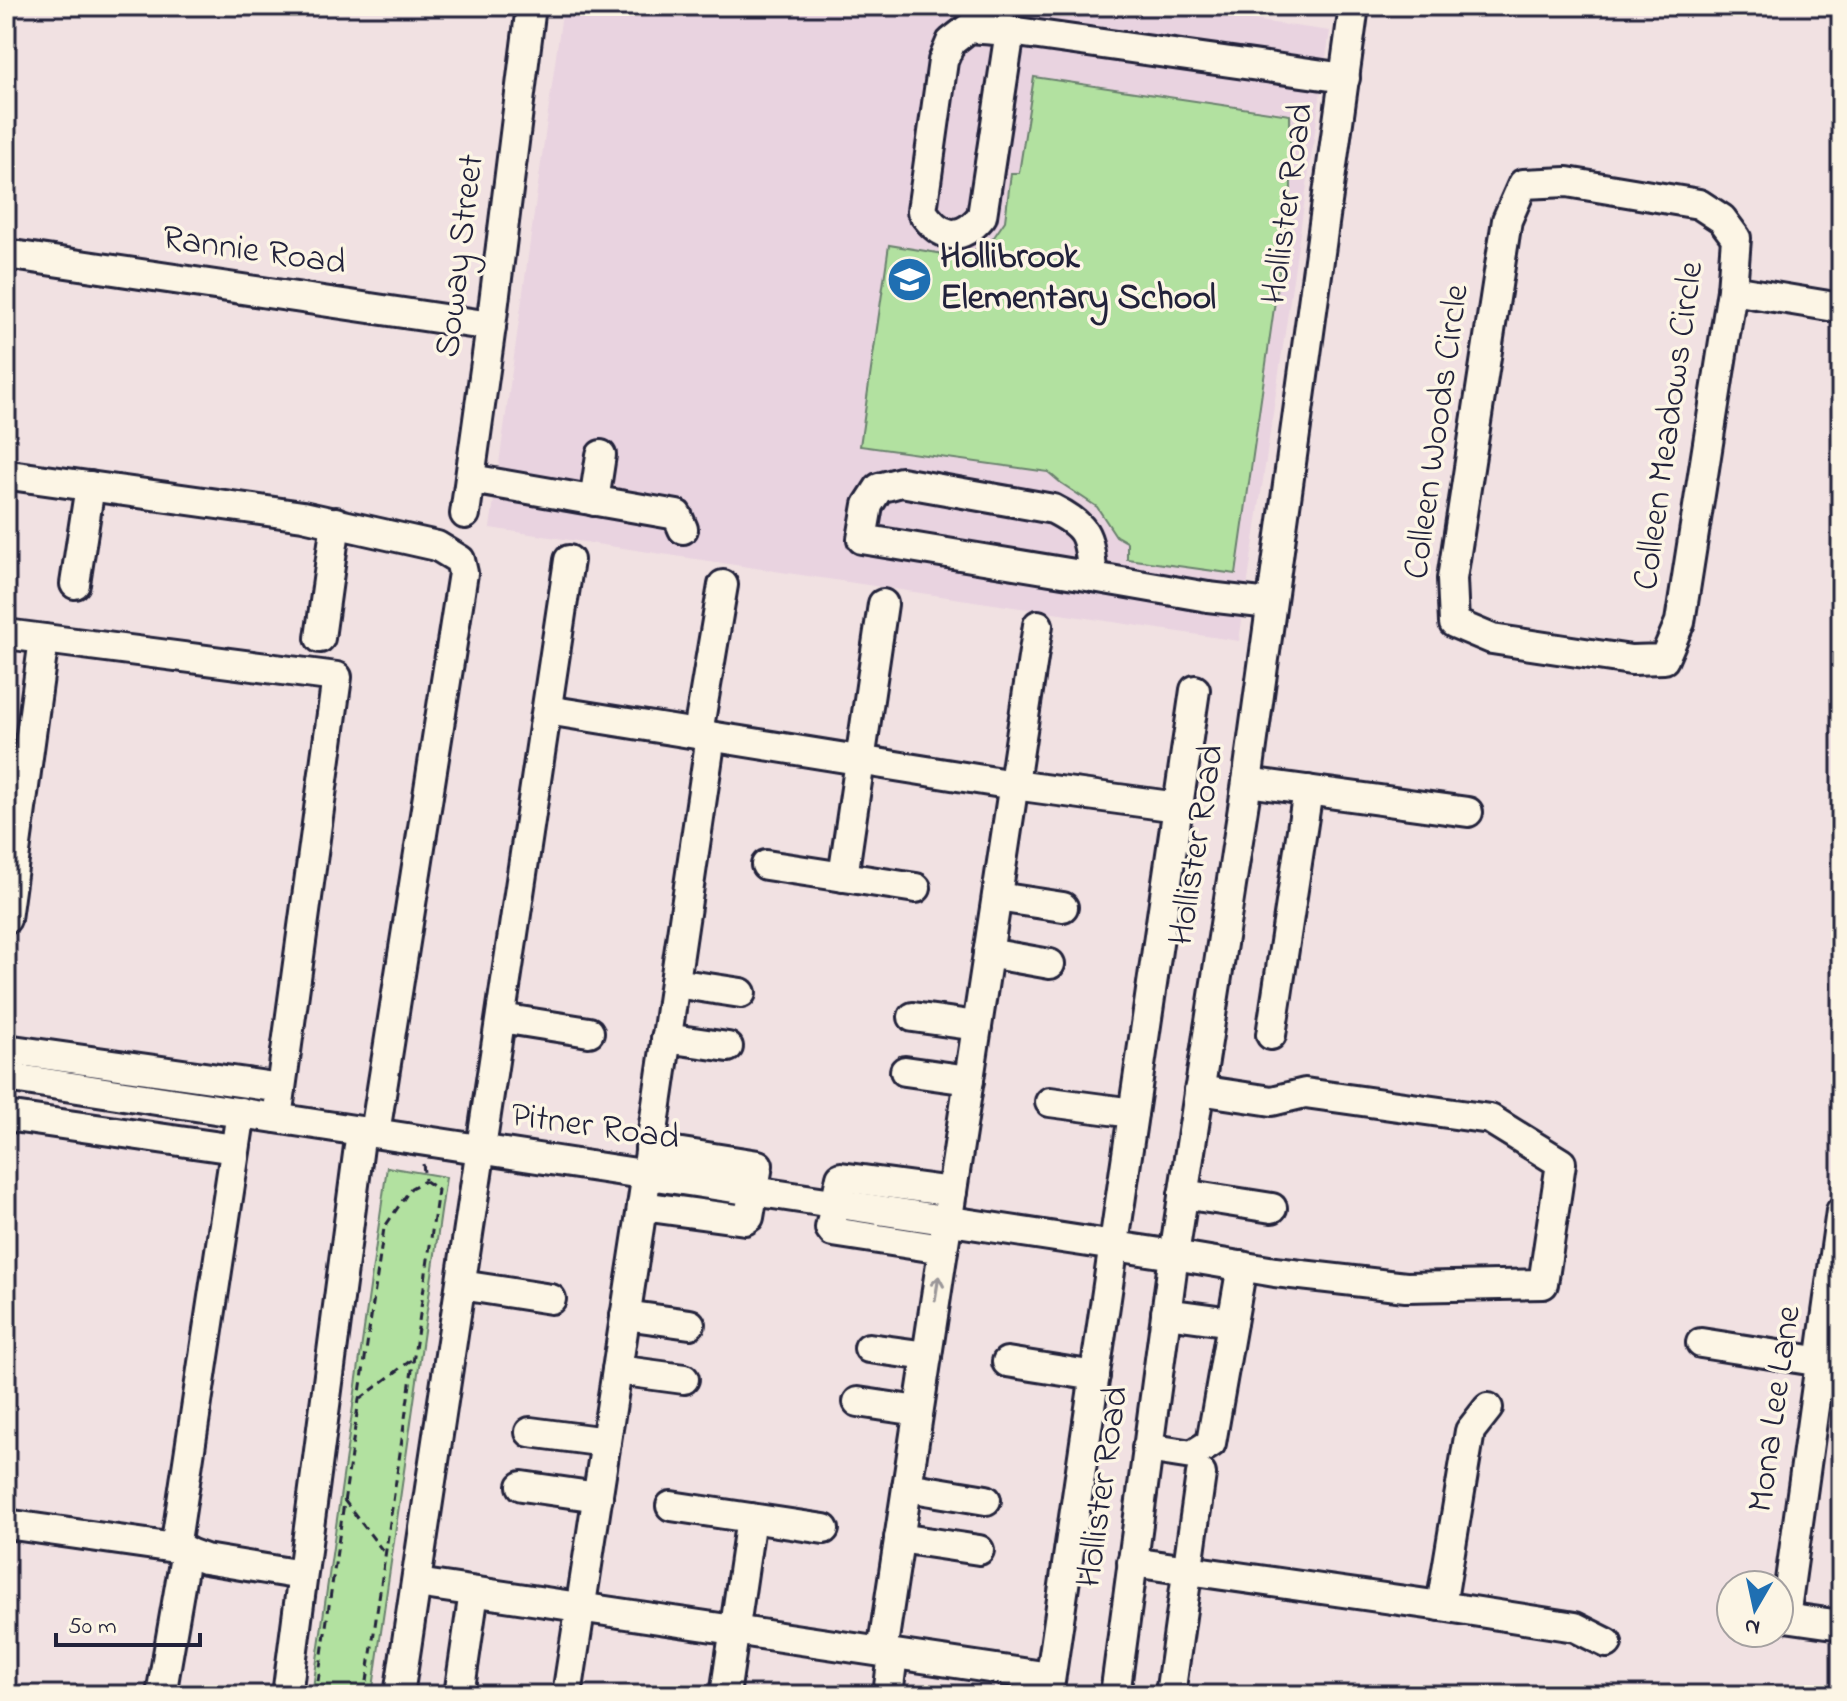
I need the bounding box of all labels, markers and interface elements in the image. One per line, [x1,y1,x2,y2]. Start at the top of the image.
street label: Hollister Road [1249,100,1329,308]
street label: Soway Street [422,151,500,361]
street label: Rannie Road [159,213,349,291]
place label: Hollibrook Elementary School [940,232,1216,326]
school or university icon: Hollibrook Elementary School [885,255,933,303]
street label: Colleen Meadows Circle [1621,257,1719,594]
street label: Colleen Woods Circle [1391,280,1485,583]
street label: Hollister Road [1156,741,1240,949]
street label: Pitner Road [507,1090,683,1166]
one-way arrow [930,1276,945,1302]
street label: Mona Lee Lane [1735,1301,1817,1516]
street label: Hollister Road [1064,1383,1144,1591]
north arrow [1715,1569,1795,1649]
scale bar [56,1597,200,1647]
text: N [1742,1609,1762,1643]
text: 50 m [68,1610,117,1645]

